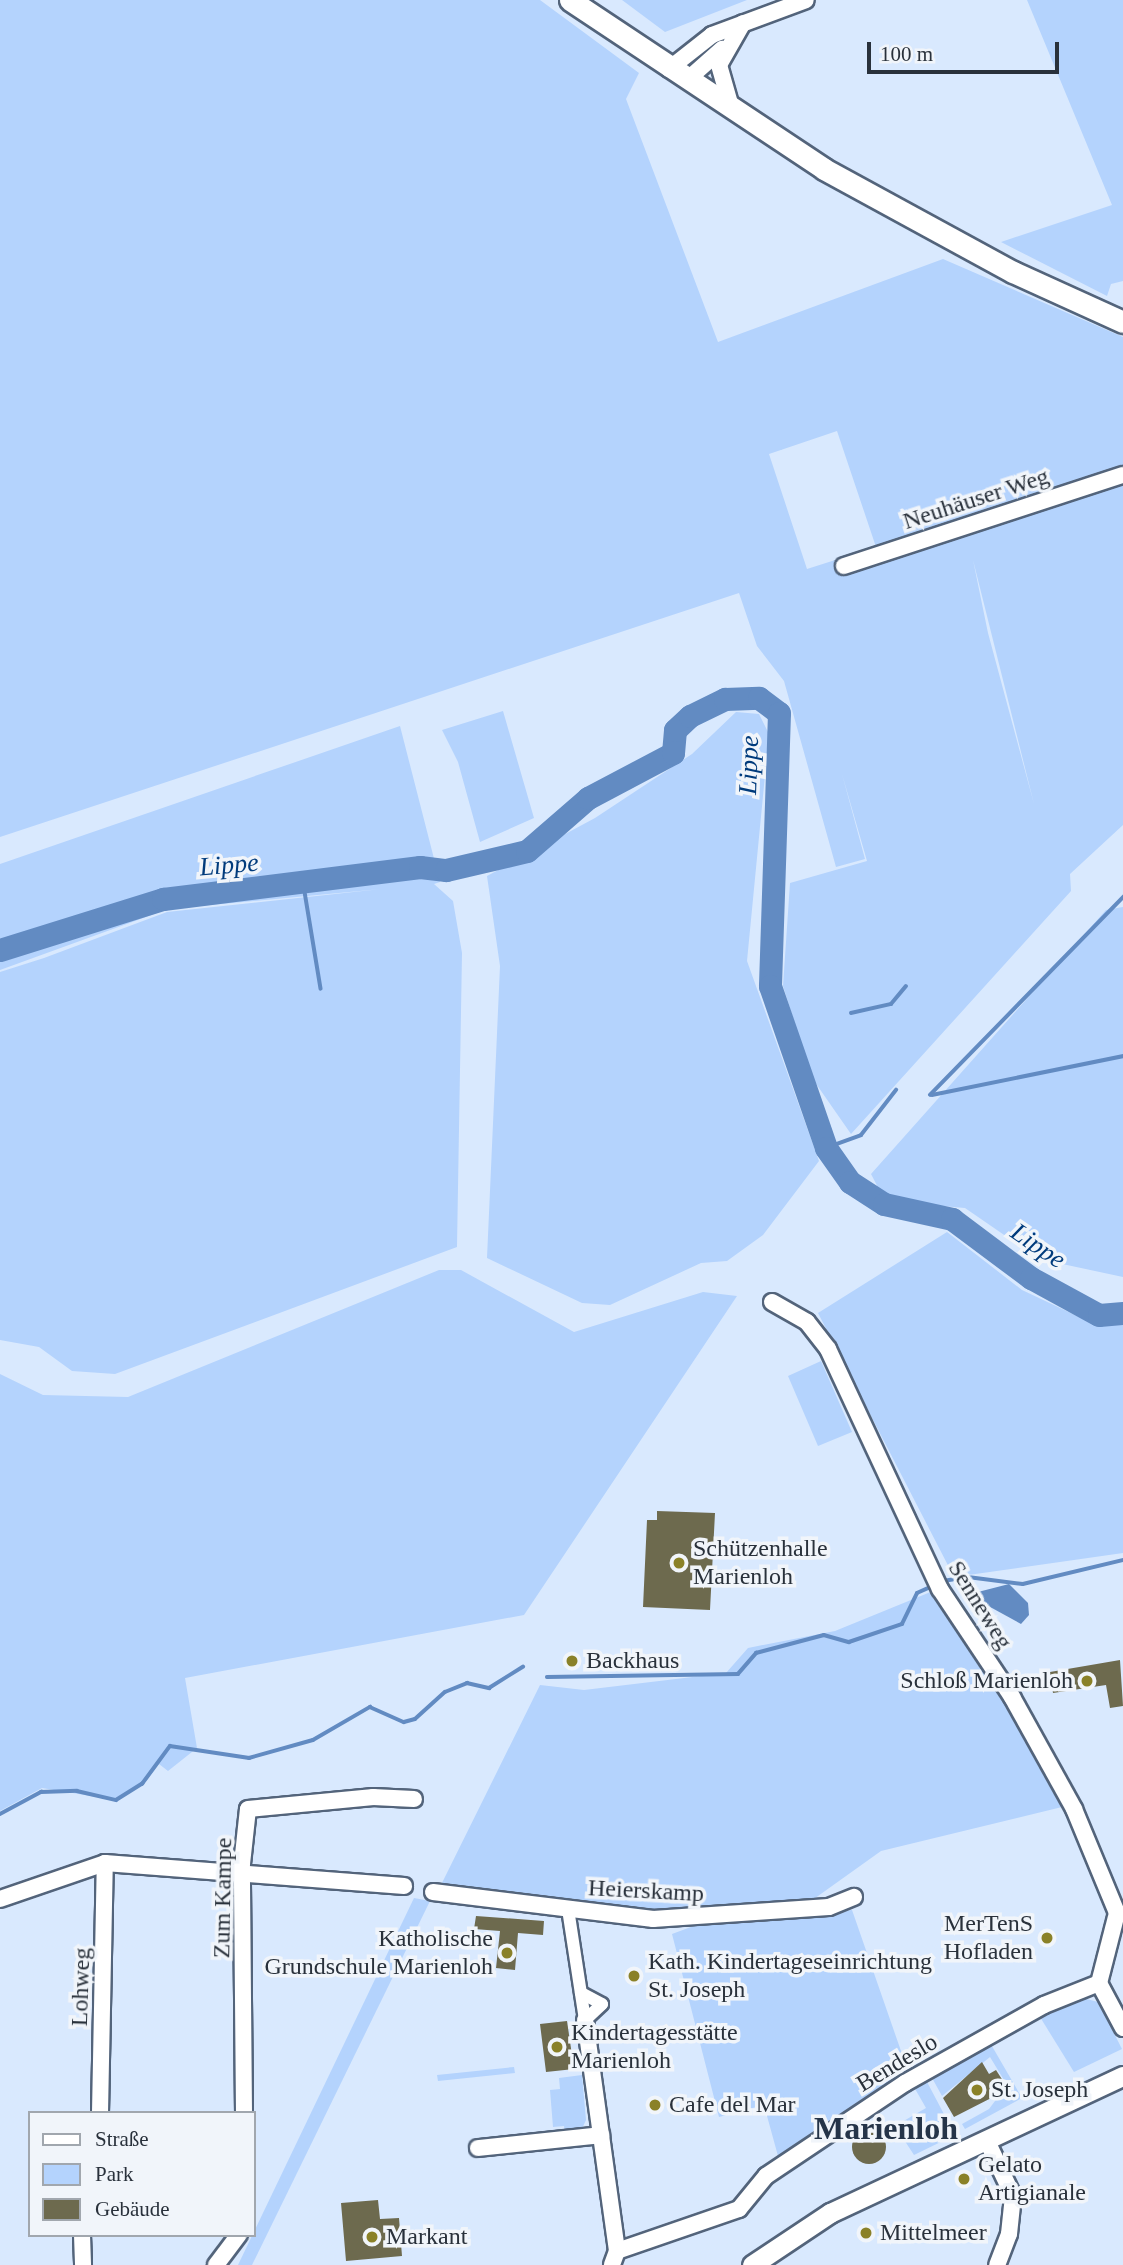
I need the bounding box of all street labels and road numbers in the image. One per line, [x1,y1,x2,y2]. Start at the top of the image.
street label: Neuhäuser Weg [899,462,1053,536]
street label: Senneweg [942,1556,1018,1654]
street label: Zum Kampe [208,1837,238,1959]
street label: Heierskamp [587,1874,705,1908]
street label: Lohweg [65,1947,97,2027]
street label: Bendeslo [851,2028,943,2098]

